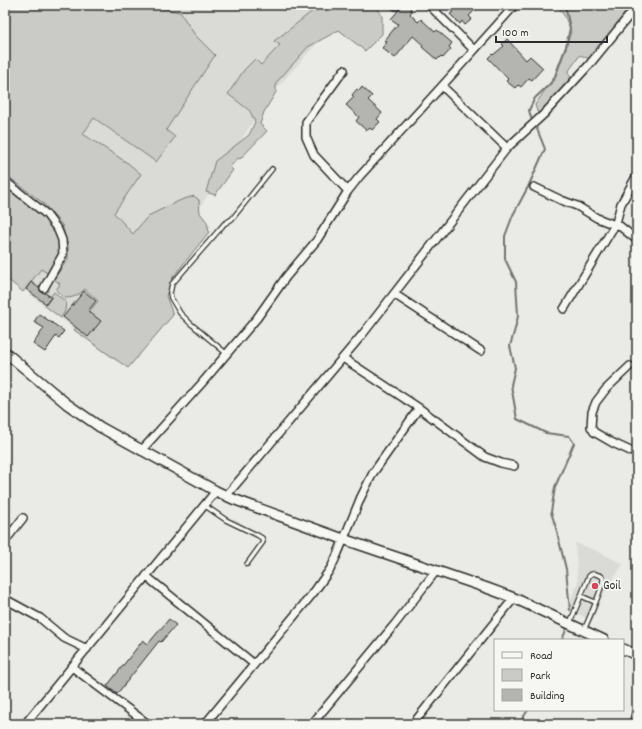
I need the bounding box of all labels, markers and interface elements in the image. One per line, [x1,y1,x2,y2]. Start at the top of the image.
scale bar [496,18,607,44]
text: 100 m [502,25,529,42]
place label: Goil [603,577,621,596]
marker: Goil [590,581,600,591]
legend [494,639,624,711]
text: Road [530,648,552,665]
text: Park [530,668,551,685]
text: Building [530,688,565,705]

